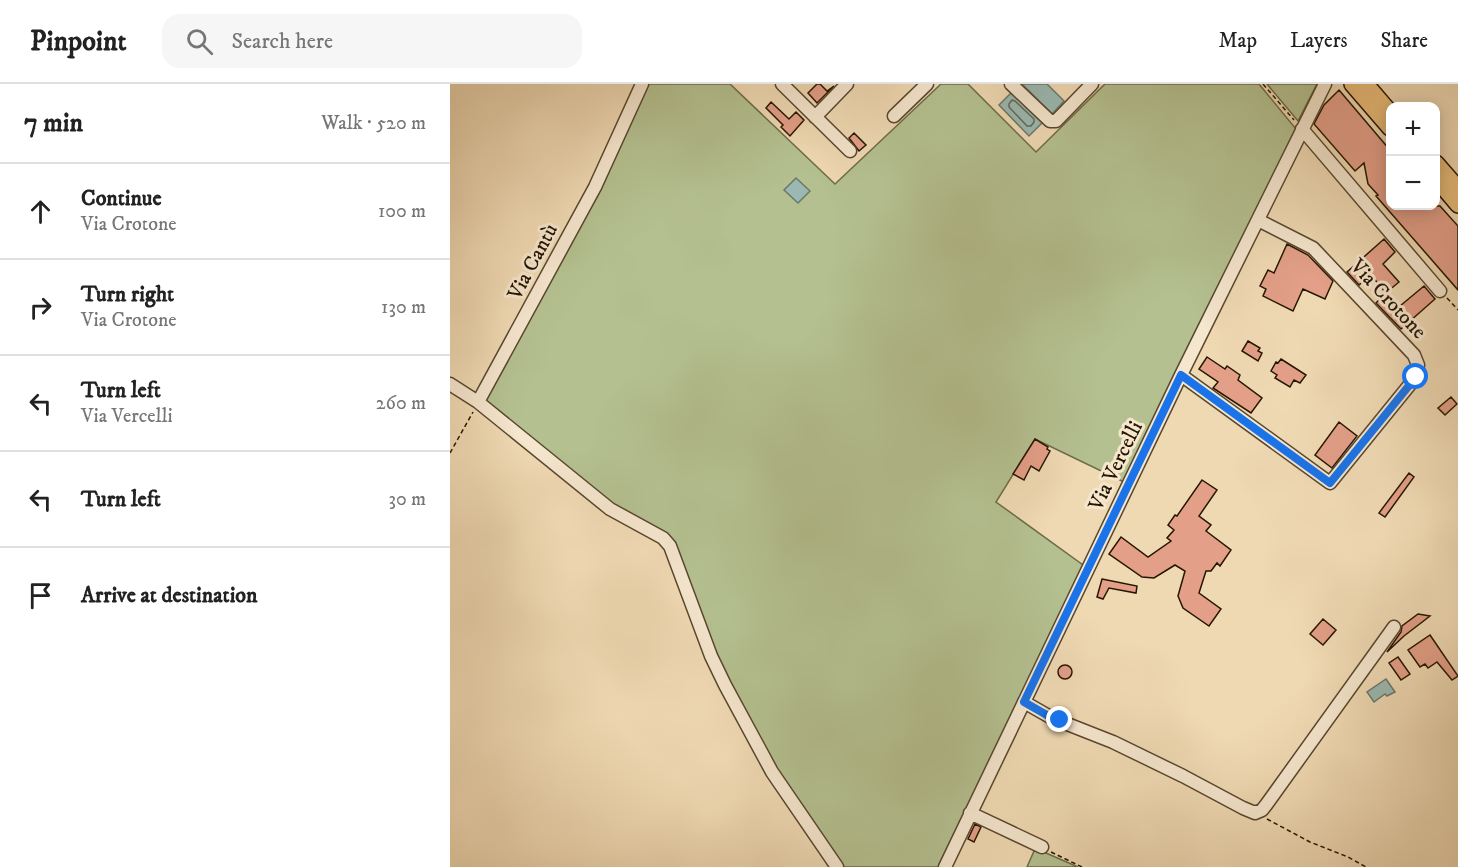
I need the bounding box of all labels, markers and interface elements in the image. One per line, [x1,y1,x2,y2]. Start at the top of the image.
search box [162,14,582,68]
text: Pinpoint [30,24,126,59]
icon: search [183,25,216,58]
text: Search here [231,28,333,55]
text: Map [1218,28,1257,54]
text: Layers [1290,28,1348,54]
text: Share [1381,28,1428,54]
map controls [1386,102,1440,210]
button: + [1386,102,1440,156]
text: 7 min [24,107,83,140]
text: Walk · 520 m [321,111,426,136]
button: − [1386,156,1440,210]
text: Continue [81,185,162,212]
icon: ahead [24,195,57,228]
text: 100 m [378,199,426,224]
text: Via Crotone [81,212,177,237]
street label: Via Cantù [502,219,564,305]
street label: Via Crotone [1344,253,1432,345]
text: Turn right [81,281,174,308]
icon: right [24,291,57,324]
text: 130 m [381,295,426,320]
text: Via Crotone [81,308,177,333]
route start [1402,363,1428,389]
text: Turn left [81,377,161,404]
icon: left [24,387,57,420]
text: 260 m [376,391,426,416]
text: Via Vercelli [81,404,173,429]
street label: Via Vercelli [1083,417,1149,516]
icon: left [24,483,57,516]
text: Turn left [81,486,161,513]
text: 30 m [388,487,426,512]
icon: arrive [24,579,57,612]
text: Arrive at destination [81,582,258,609]
route end [1046,706,1072,732]

